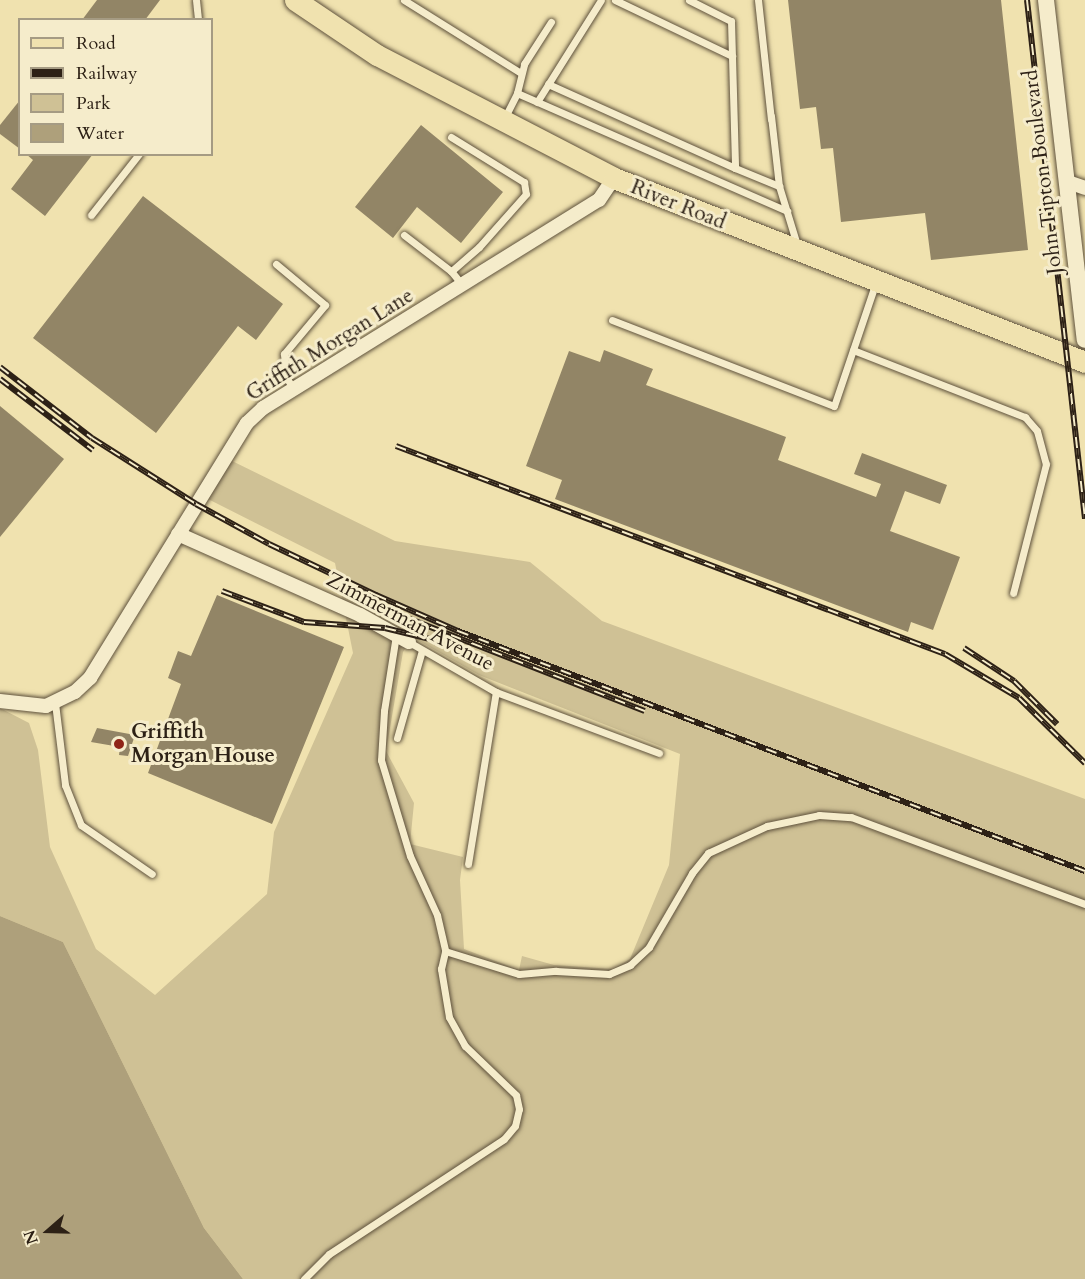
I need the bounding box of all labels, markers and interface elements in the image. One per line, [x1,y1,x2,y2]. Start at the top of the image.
legend [18,18,213,156]
text: Road [76,31,116,56]
text: Railway [76,61,138,86]
street label: John Tipton Boulevard [1018,68,1068,276]
text: Park [76,91,111,116]
text: Water [76,121,124,146]
street label: River Road [627,175,729,235]
street label: Griffith Morgan Lane [242,283,418,407]
street label: Zimmerman Avenue [322,567,498,677]
place label: Griffith Morgan House [131,719,275,769]
marker: Griffith Morgan House [112,737,126,751]
north arrow [18,1201,78,1261]
text: N [18,1227,44,1247]

